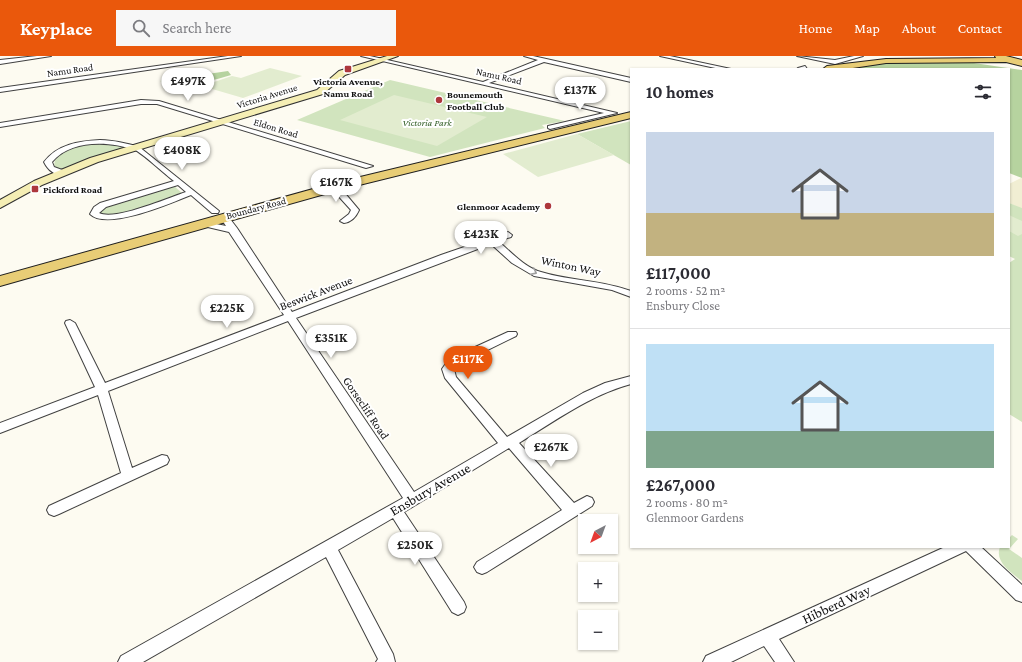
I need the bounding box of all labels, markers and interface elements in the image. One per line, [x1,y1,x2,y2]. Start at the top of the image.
search box [116,10,396,46]
icon: search [130,17,152,39]
text: Keyplace [20,18,92,39]
text: Search here [162,20,231,36]
text: Home [799,20,832,36]
text: Map [854,20,880,36]
text: About [902,20,936,36]
text: Contact [958,20,1002,36]
street label: Namu Road [46,61,95,79]
marker: Victoria Avenue, Namu Road [343,64,353,74]
street label: Namu Road [475,65,524,87]
pin: £497K [160,68,216,102]
text: £497K [170,73,206,88]
place label: Victoria Avenue, Namu Road [312,76,383,99]
pin: £137K [552,77,608,111]
street label: Victoria Avenue [235,81,299,110]
icon: filters [972,81,994,103]
text: £137K [564,82,596,97]
text: 10 homes [646,83,714,102]
place label: Bounemouth Football Club [447,89,505,112]
marker: Bounemouth Football Club [434,95,444,105]
street label: Eldon Road [252,116,300,140]
park label: Victoria Park [402,117,452,128]
pin: £408K [154,137,210,171]
text: £408K [163,142,201,157]
icon: home [784,158,856,230]
pin: £167K [308,169,364,203]
text: £167K [320,174,353,189]
marker: Pickford Road [30,184,40,194]
place label: Pickford Road [43,184,103,195]
street label: Boundary Road [225,195,288,221]
place label: Glenmoor Academy [457,201,540,212]
marker: Glenmoor Academy [543,201,553,211]
pin: £423K [453,221,509,255]
text: £423K [463,226,499,241]
street label: Winton Way [540,253,602,279]
text: £117,000 [646,264,711,283]
one-way arrow [530,267,537,275]
street label: Beswick Avenue [278,273,354,313]
text: 2 rooms · 52 m² [646,283,725,298]
pin: £225K [199,295,255,329]
text: Ensbury Close [646,298,720,313]
text: £225K [210,300,244,315]
pin: £351K [303,325,359,359]
text: £351K [315,330,347,345]
pin: £117K [440,346,496,380]
text: £117K [452,351,484,366]
icon: home [784,370,856,442]
street label: Gorsecliff Road [340,374,392,443]
pin: £267K [523,434,579,468]
text: £267K [534,439,568,454]
street label: Ensbury Avenue [387,459,473,519]
text: £267,000 [646,476,715,495]
text: 2 rooms · 80 m² [646,495,728,510]
text: Glenmoor Gardens [646,510,744,525]
north arrow [578,514,618,554]
map controls [578,514,618,650]
pin: £250K [387,532,443,566]
text: £250K [397,537,433,552]
button: + [578,562,618,602]
street label: Hibberd Way [799,581,873,627]
button: − [578,610,618,650]

